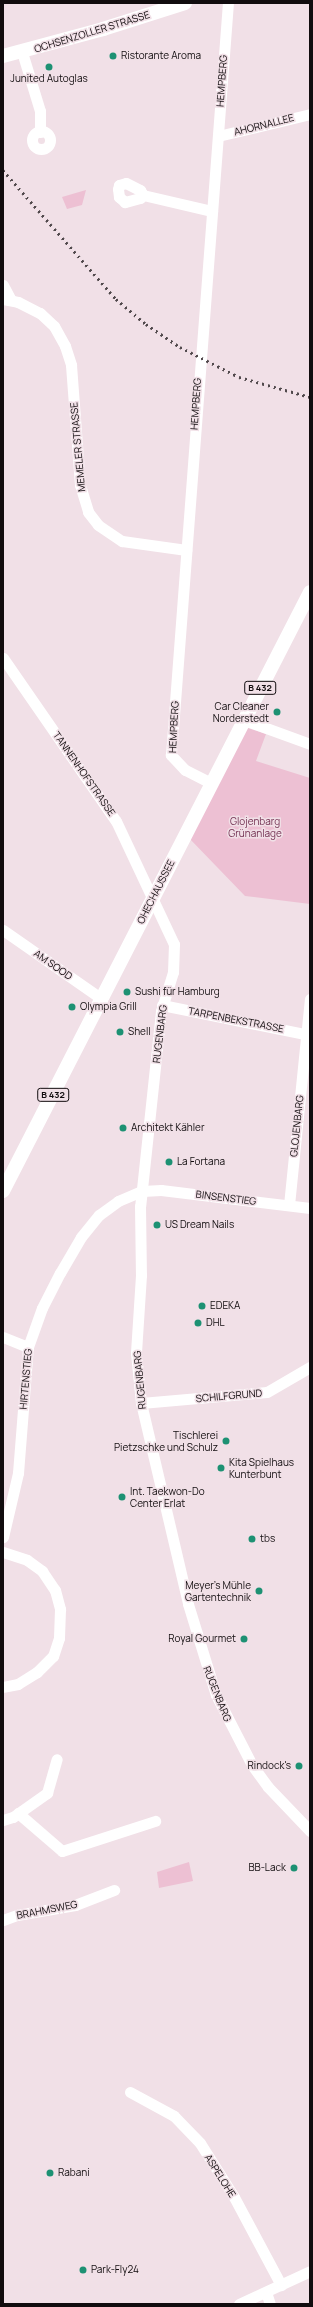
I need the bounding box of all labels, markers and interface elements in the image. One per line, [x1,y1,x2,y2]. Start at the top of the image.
street label: OCHSENZOLLER STRASSE [33,9,151,55]
place label: Ristorante Aroma [121,50,201,62]
marker: Ristorante Aroma [108,51,118,61]
street label: HEMPBERG [214,55,230,107]
marker: Junited Autoglas [44,62,54,72]
place label: Junited Autoglas [10,73,88,85]
street label: AHORNALLEE [233,112,295,138]
street label: HEMPBERG [188,378,204,430]
street label: MEMELER STRASSE [68,402,88,492]
road number: B 432 [244,681,276,695]
place label: Car Cleaner Norderstedt [213,700,269,724]
street label: HEMPBERG [167,701,181,753]
marker: Car Cleaner Norderstedt [272,707,282,717]
street label: TANNENHOFSTRASSE [50,730,118,818]
park label: Glojenbarg Grünanlage [228,815,282,838]
street label: OHECHAUSSEE [135,858,177,926]
street label: AM SOOD [32,947,74,983]
place label: Sushi für Hamburg [135,986,220,998]
marker: Sushi für Hamburg [122,987,132,997]
place label: Olympia Grill [80,1001,137,1013]
marker: Olympia Grill [67,1002,77,1012]
street label: RUGENBARG [150,1004,170,1064]
street label: TARPENBEKSTRASSE [187,1005,285,1035]
place label: Shell [128,1026,151,1038]
marker: Shell [115,1027,125,1037]
road number: B 432 [37,1088,69,1102]
street label: GLOJENBARG [288,1094,306,1158]
place label: Architekt Kähler [131,1122,204,1134]
marker: Architekt Kähler [118,1123,128,1133]
place label: La Fortana [177,1156,225,1168]
marker: La Fortana [164,1157,174,1167]
street label: BINSENSTIEG [195,1188,257,1208]
place label: US Dream Nails [165,1219,234,1231]
marker: US Dream Nails [152,1220,162,1230]
place label: EDEKA [210,1300,240,1312]
marker: EDEKA [197,1301,207,1311]
place label: DHL [206,1317,225,1329]
marker: DHL [193,1318,203,1328]
street label: HIRTENSTIEG [17,1348,35,1410]
street label: RUGENBARG [131,1350,149,1410]
street label: SCHILFGRUND [195,1387,263,1405]
place label: Tischlerei Pietzschke und Schulz [114,1429,218,1452]
marker: Tischlerei Pietzschke und Schulz [221,1436,231,1446]
place label: Kita Spielhaus Kunterbunt [229,1456,294,1480]
marker: Kita Spielhaus Kunterbunt [216,1463,226,1473]
place label: Int. Taekwon-Do Center Erlat [130,1485,205,1508]
marker: Int. Taekwon-Do Center Erlat [117,1492,127,1502]
place label: tbs [260,1533,275,1545]
marker: tbs [247,1534,257,1544]
place label: Meyer’s Mühle Gartentechnik [185,1579,251,1602]
marker: Meyer’s Mühle Gartentechnik [254,1586,264,1596]
place label: Royal Gourmet [168,1633,236,1645]
marker: Royal Gourmet [239,1634,249,1644]
street label: RUGENBARG [200,1665,234,1723]
place label: Rindock's [248,1760,291,1772]
marker: Rindock's [294,1761,304,1771]
place label: BB-Lack [248,1862,286,1874]
marker: BB-Lack [289,1863,299,1873]
street label: BRAHMSWEG [16,1898,78,1922]
street label: ASPELOHE [202,2152,238,2200]
place label: Rabani [58,2167,90,2179]
marker: Rabani [45,2168,55,2178]
place label: Park-Fly24 [91,2264,139,2276]
marker: Park-Fly24 [78,2265,88,2275]

